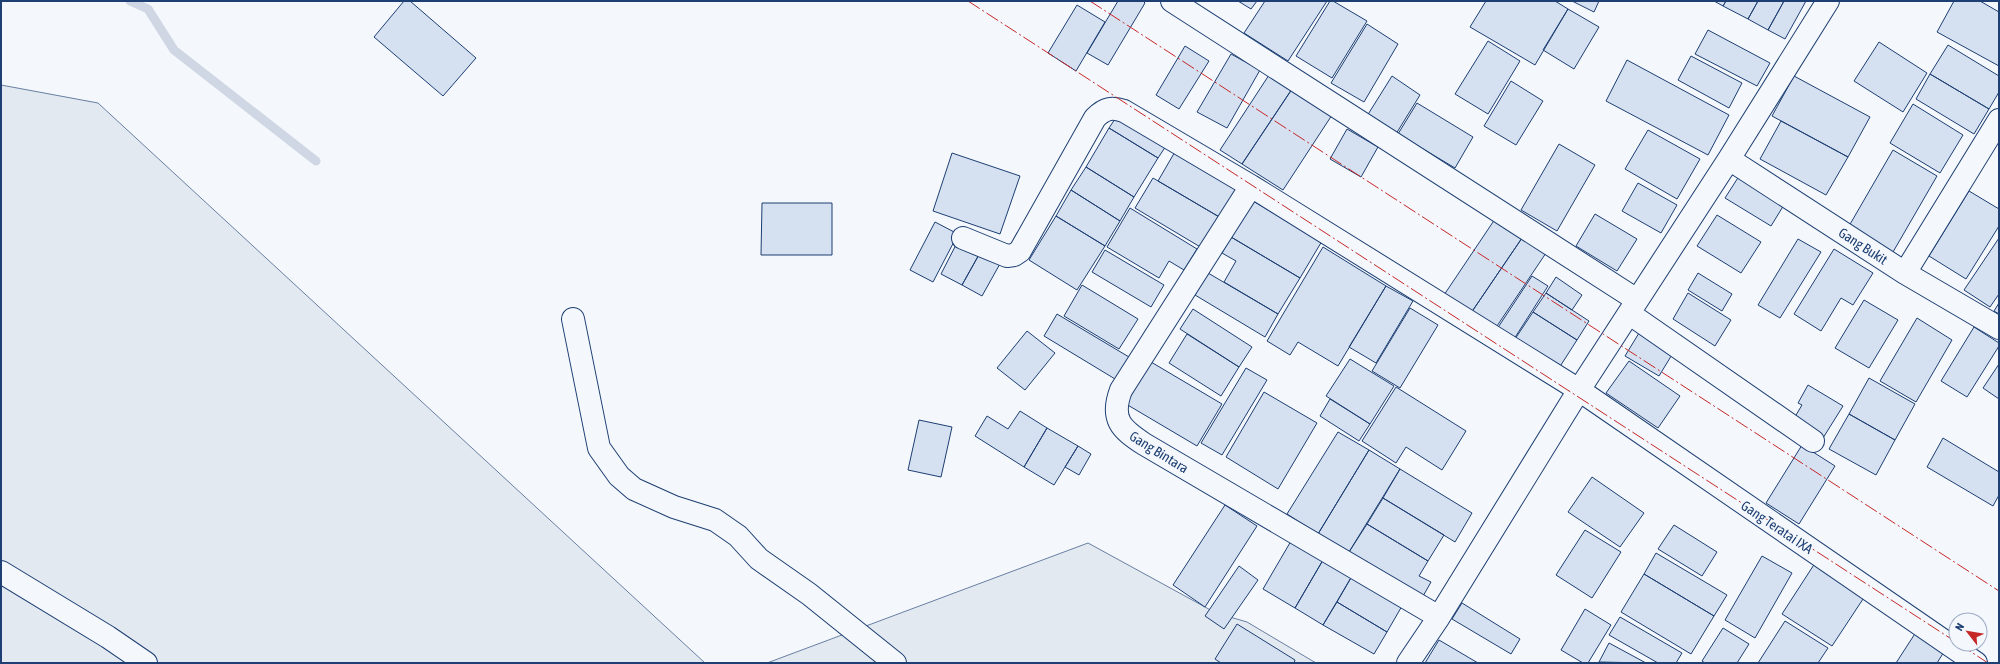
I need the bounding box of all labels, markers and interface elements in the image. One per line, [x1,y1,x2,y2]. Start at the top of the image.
street label: Gang Bukit [1836,224,1890,268]
street label: Gang Bintara [1127,428,1191,476]
street label: Gang Teratai IXA [1738,497,1816,557]
north arrow [1948,612,1988,652]
text: N [1953,621,1966,633]

